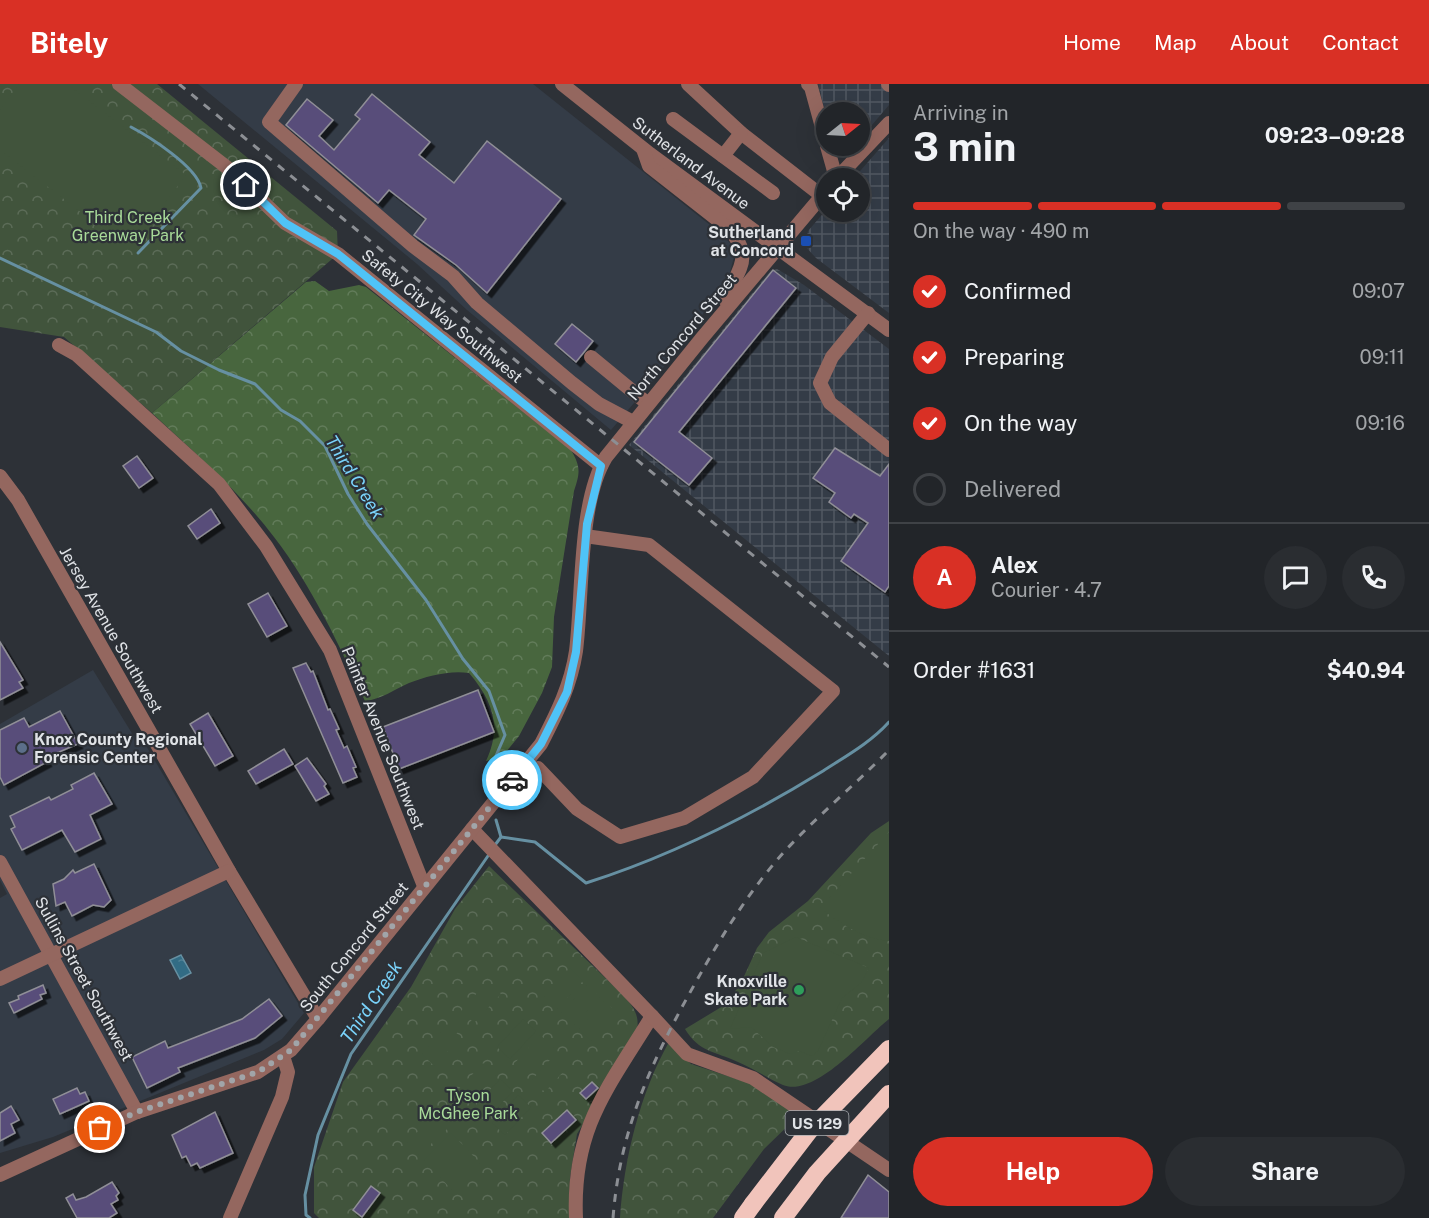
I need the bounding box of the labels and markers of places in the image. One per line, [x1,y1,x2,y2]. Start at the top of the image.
pin [220,159,271,210]
place label: Sutherland at Concord [708,223,794,260]
marker: Sutherland at Concord [799,234,813,248]
place label: Knox County Regional Forensic Center [34,730,202,767]
marker: Knox County Regional Forensic Center [15,741,29,755]
place label: Knoxville Skate Park [704,972,787,1009]
marker: Knoxville Skate Park [792,983,806,997]
pin [74,1102,125,1153]

